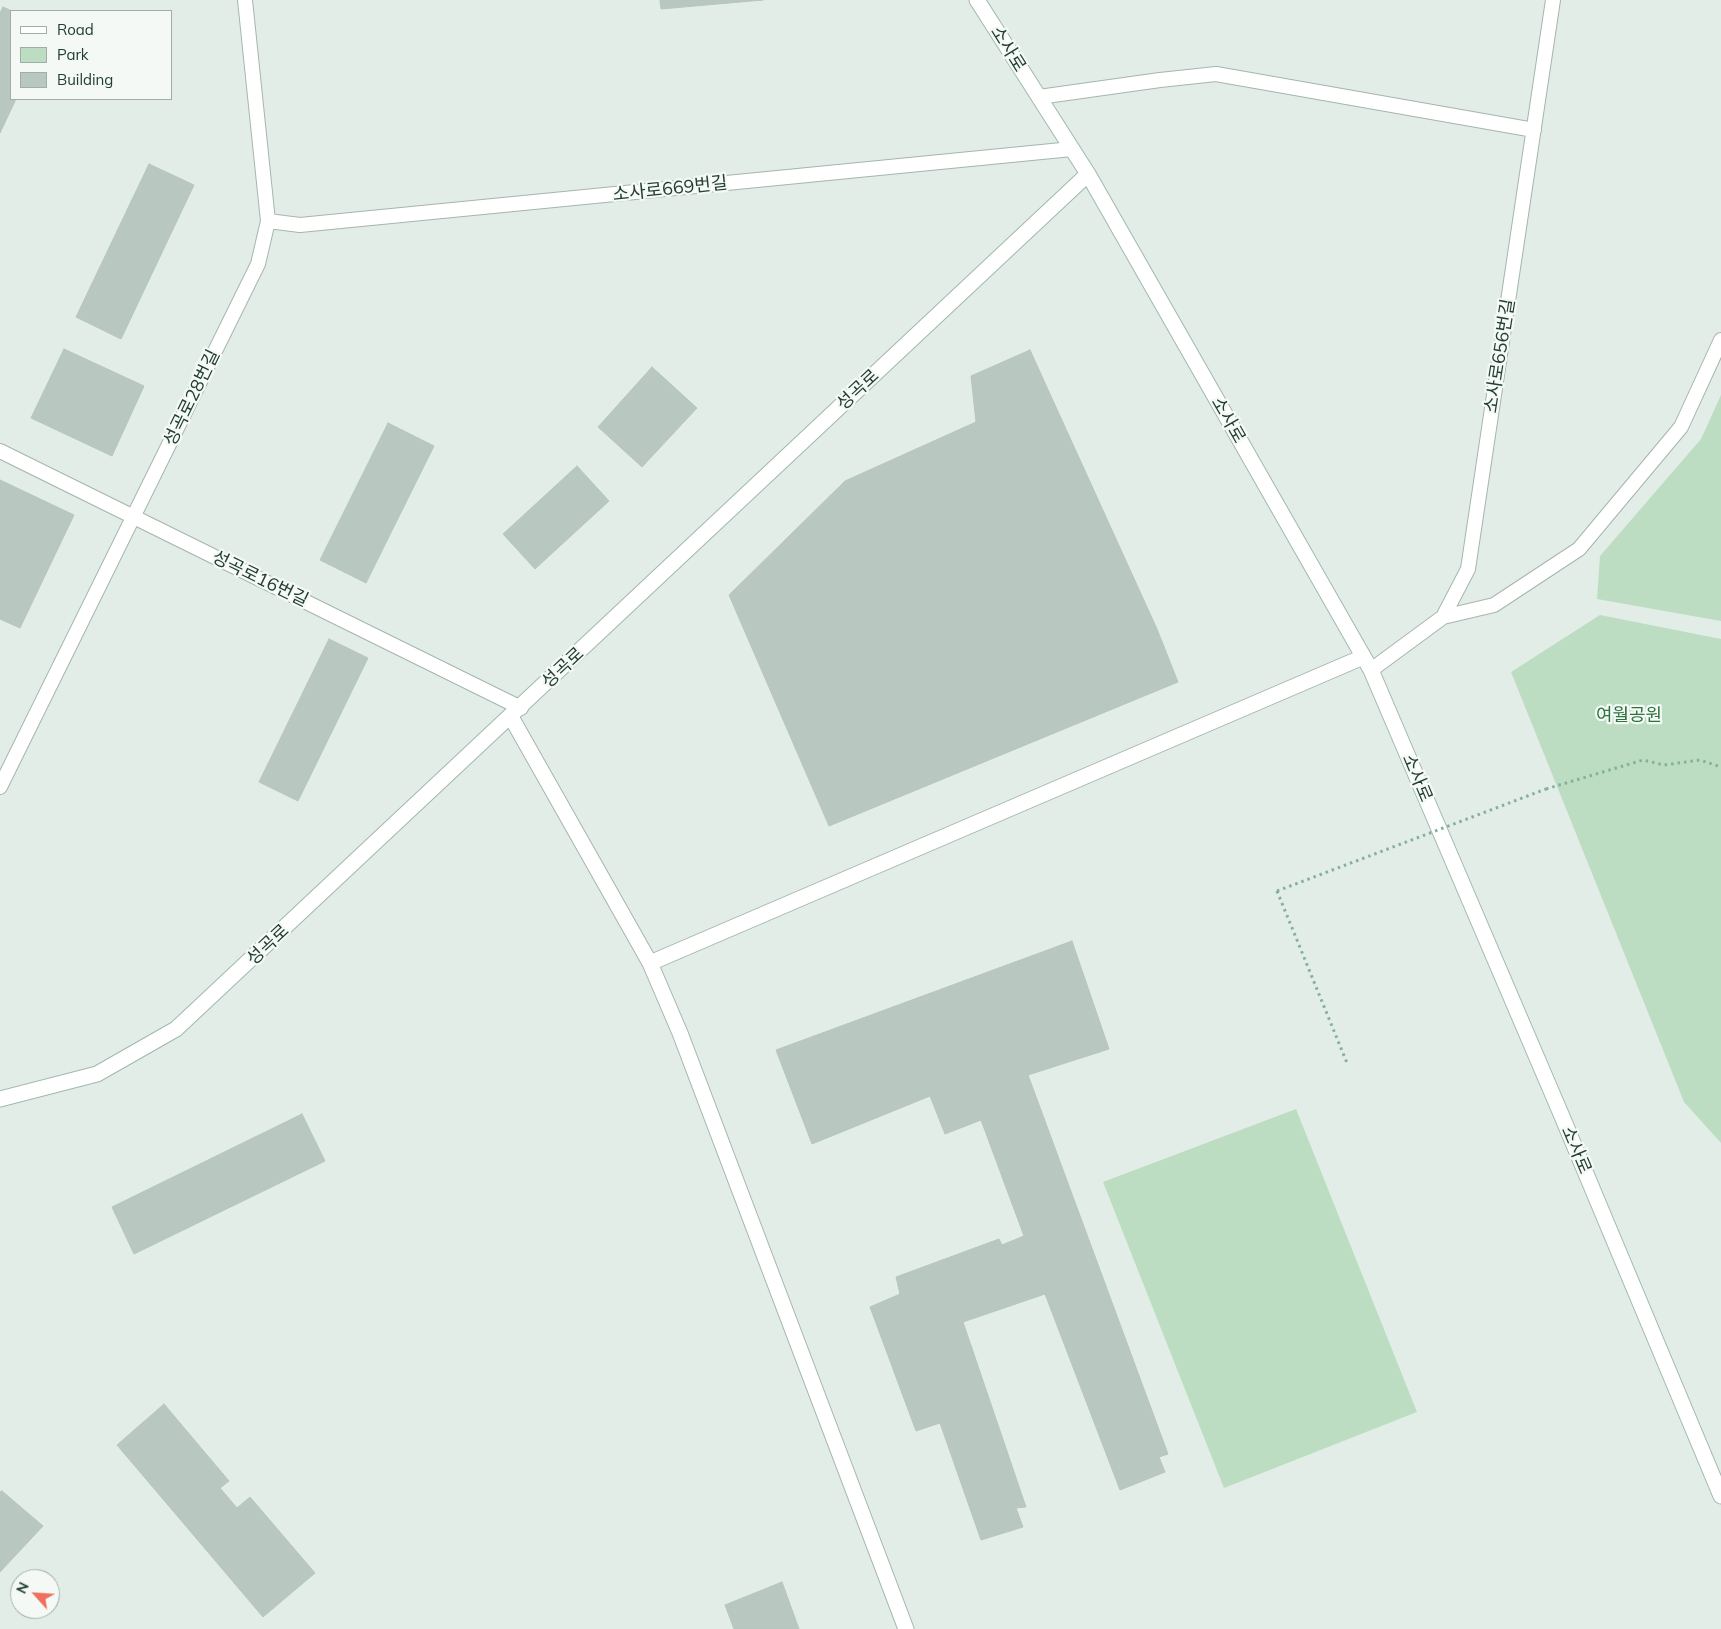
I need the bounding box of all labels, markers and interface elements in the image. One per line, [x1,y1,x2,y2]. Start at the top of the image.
legend [10,10,172,100]
text: Road [57,20,94,39]
street label: 소사로 [986,22,1030,76]
text: Park [57,45,89,64]
text: Building [57,70,113,89]
street label: 소사로669번길 [612,172,728,206]
street label: 소사로656번길 [1480,297,1520,415]
street label: 성곡로28번길 [159,346,225,450]
street label: 성곡로 [832,365,884,415]
street label: 소사로 [1206,393,1250,447]
street label: 성곡로16번길 [208,546,312,612]
street label: 성곡로 [537,643,589,693]
park label: 여월공원 [1596,705,1662,727]
street label: 소사로 [1397,751,1437,805]
street label: 성곡로 [242,920,294,970]
street label: 소사로 [1556,1123,1596,1177]
north arrow [10,1569,60,1619]
text: N [12,1579,33,1597]

